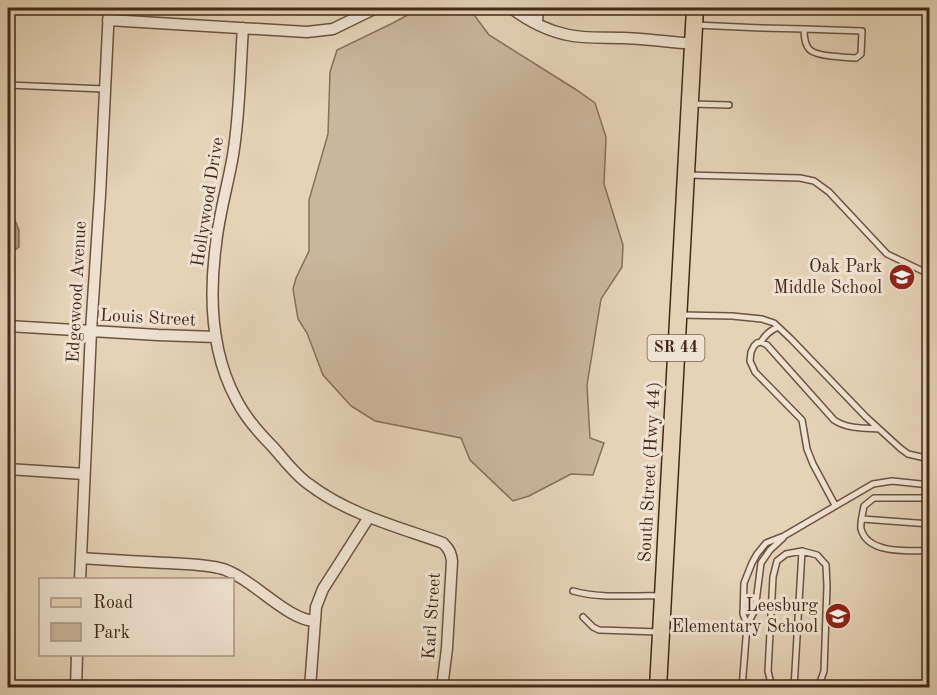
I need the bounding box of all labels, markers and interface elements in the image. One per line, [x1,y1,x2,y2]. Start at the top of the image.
street label: Hollywood Drive [189,136,227,268]
street label: Edgewood Avenue [64,220,90,364]
place label: Oak Park Middle School [774,258,882,297]
school or university icon: Oak Park Middle School [887,262,917,292]
street label: Louis Street [100,306,196,330]
road number: SR 44 [648,335,704,361]
street label: South Street (Hwy 44) [635,381,664,563]
street label: Karl Street [420,572,444,660]
legend [39,578,234,656]
text: Road [93,594,133,612]
place label: Leesburg Elementary School [671,597,818,636]
school or university icon: Leesburg Elementary School [823,601,853,631]
text: Park [93,624,130,642]

